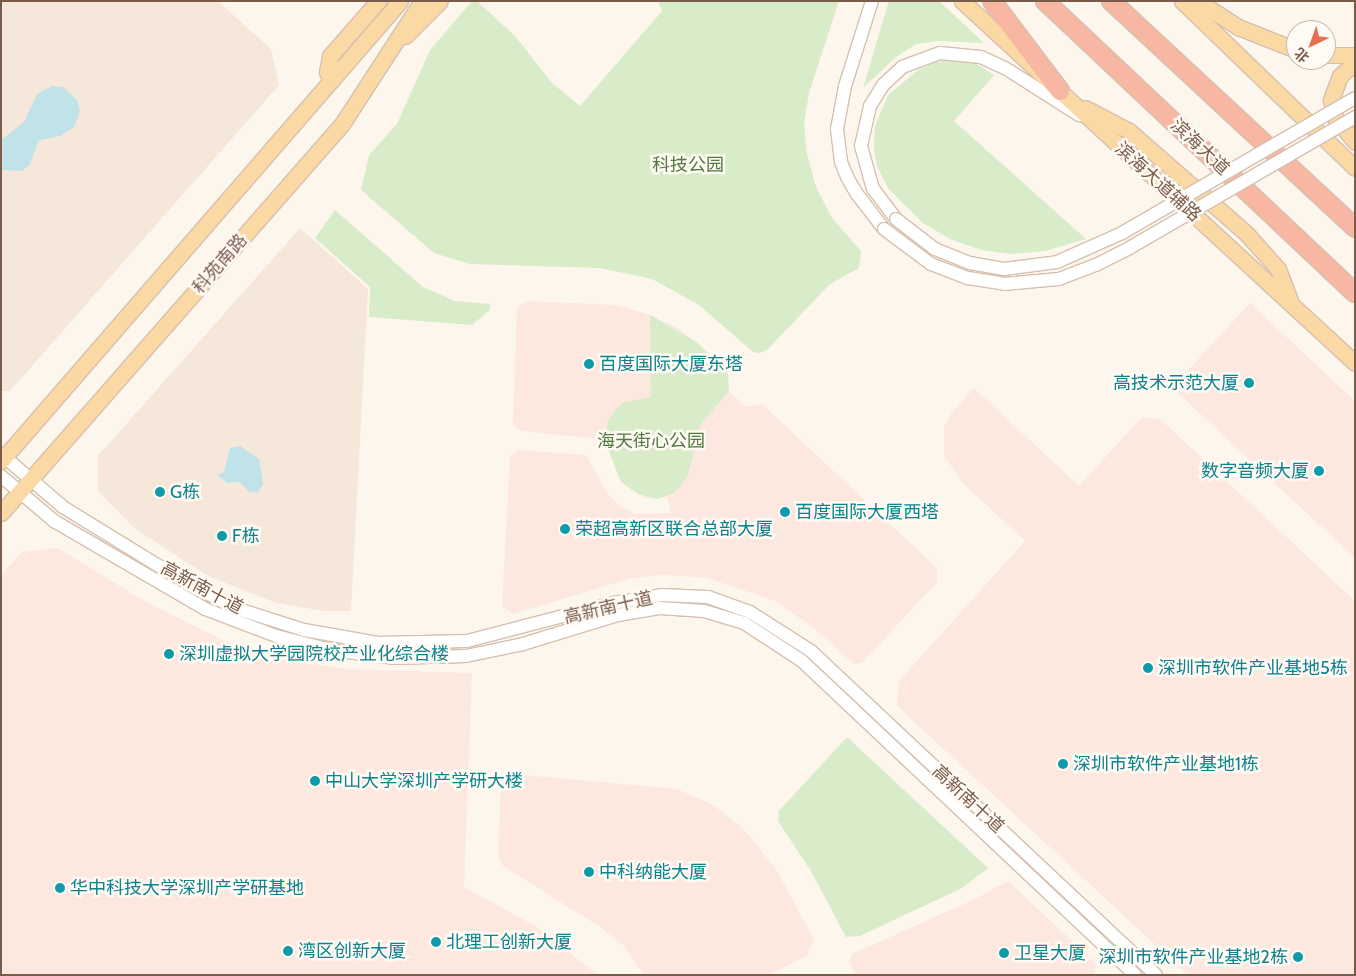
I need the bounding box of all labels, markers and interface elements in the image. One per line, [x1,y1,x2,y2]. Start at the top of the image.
north arrow [1286,20,1336,70]
text: 北 [1290,44,1313,67]
street label: 滨海大道 [1166,115,1234,179]
street label: 滨海大道辅路 [1111,138,1205,226]
park label: 科技公园 [652,154,724,176]
street label: 科苑南路 [188,230,252,298]
place label: 百度国际大厦东塔 [599,353,743,375]
marker: 百度国际大厦东塔 [583,358,595,370]
place label: 高技术示范大厦 [1113,372,1239,394]
marker: 高技术示范大厦 [1243,377,1255,389]
park label: 海天街心公园 [597,430,705,452]
place label: 数字音频大厦 [1201,460,1309,482]
marker: 数字音频大厦 [1313,465,1325,477]
place label: G栋 [170,481,200,503]
marker: G栋 [154,486,166,498]
place label: 百度国际大厦西塔 [795,501,939,523]
marker: 百度国际大厦西塔 [779,506,791,518]
place label: 荣超高新区联合总部大厦 [575,518,773,540]
marker: 荣超高新区联合总部大厦 [559,523,571,535]
place label: F栋 [232,525,259,547]
marker: F栋 [216,530,228,542]
street label: 高新南十道 [157,557,247,619]
street label: 高新南十道 [562,587,654,629]
place label: 深圳虚拟大学园院校产业化综合楼 [179,643,449,665]
marker: 深圳虚拟大学园院校产业化综合楼 [163,648,175,660]
place label: 深圳市软件产业基地5栋 [1158,657,1348,679]
marker: 深圳市软件产业基地5栋 [1142,662,1154,674]
place label: 深圳市软件产业基地1栋 [1073,753,1259,775]
marker: 深圳市软件产业基地1栋 [1057,758,1069,770]
street label: 高新南十道 [928,760,1008,838]
place label: 中山大学深圳产学研大楼 [325,770,523,792]
marker: 中山大学深圳产学研大楼 [309,775,321,787]
place label: 中科纳能大厦 [599,861,707,883]
marker: 中科纳能大厦 [583,866,595,878]
place label: 华中科技大学深圳产学研基地 [70,877,304,899]
marker: 华中科技大学深圳产学研基地 [54,882,66,894]
place label: 北理工创新大厦 [446,931,572,953]
marker: 北理工创新大厦 [430,936,442,948]
place label: 湾区创新大厦 [298,940,406,962]
place label: 卫星大厦 [1014,942,1086,964]
marker: 湾区创新大厦 [282,945,294,957]
place label: 深圳市软件产业基地2栋 [1099,946,1288,968]
marker: 卫星大厦 [998,947,1010,959]
marker: 深圳市软件产业基地2栋 [1292,951,1304,963]

